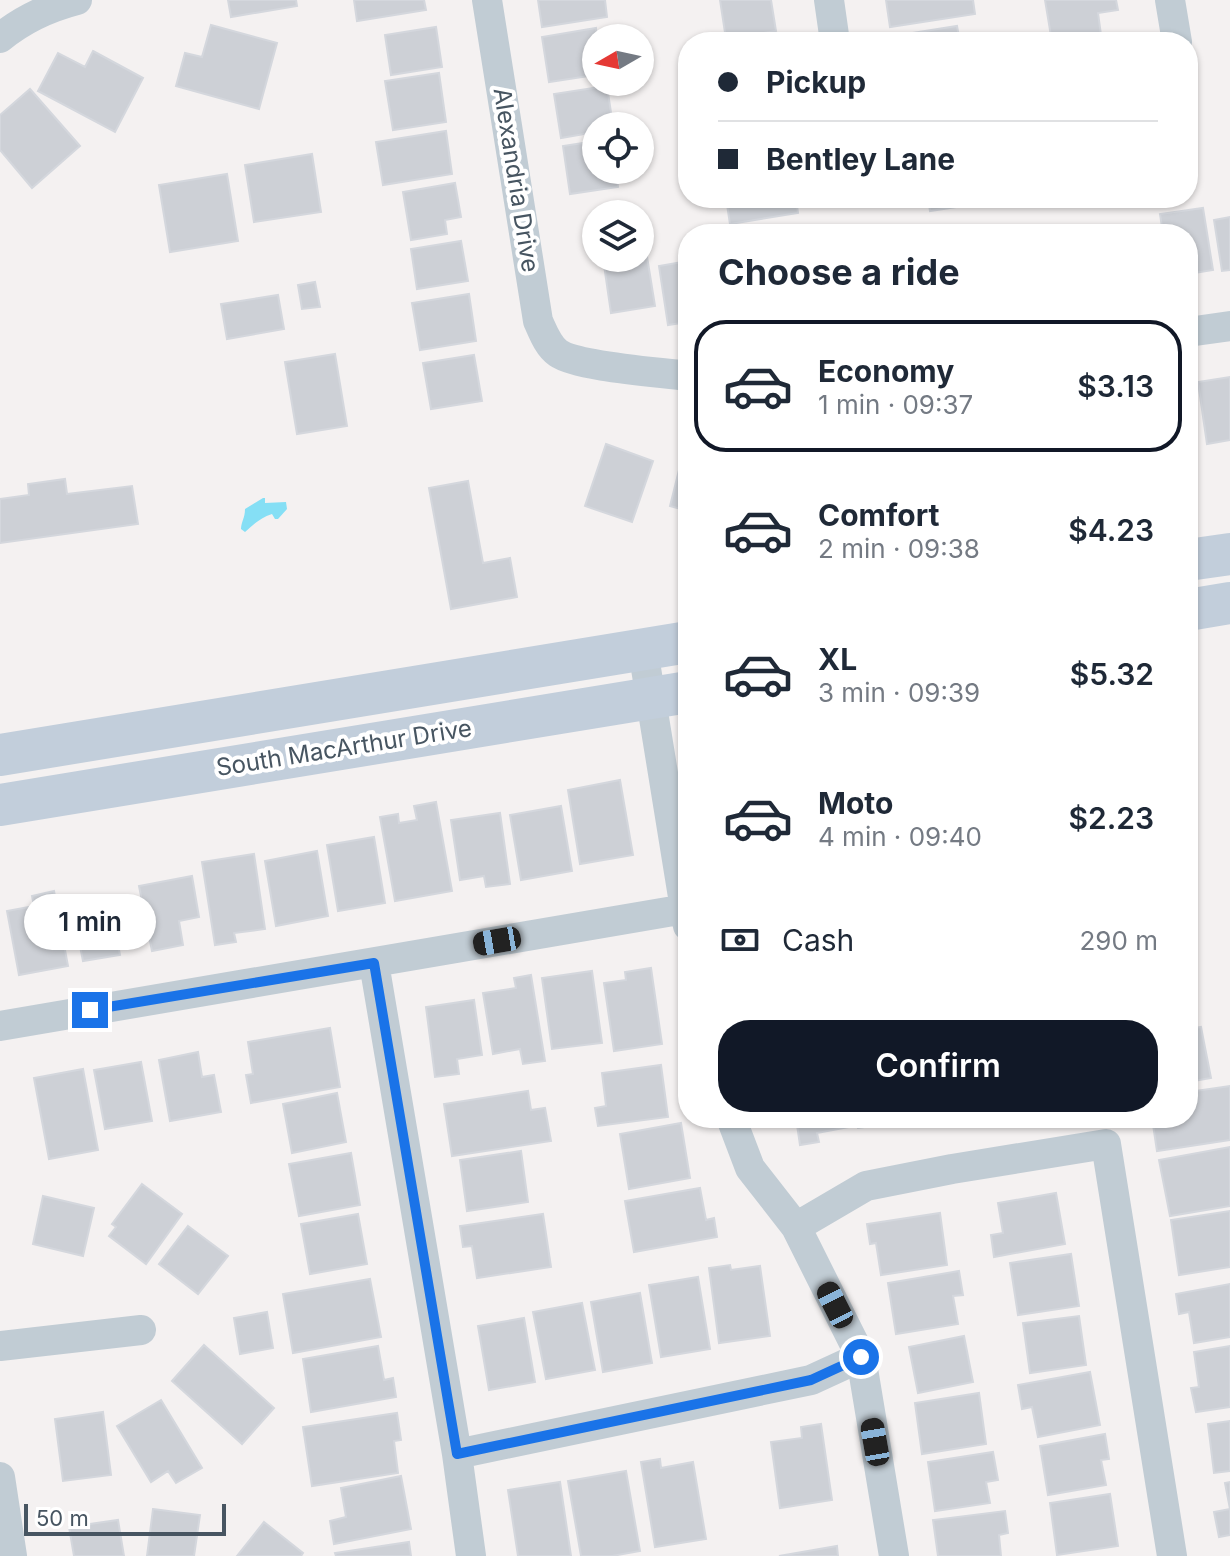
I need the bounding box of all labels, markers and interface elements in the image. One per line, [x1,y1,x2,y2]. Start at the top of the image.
north arrow [582,24,654,96]
map controls [582,24,654,272]
text: Pickup [766,64,866,100]
street label: Alexandria Drive [488,86,545,274]
button: locate [582,112,654,184]
text: Bentley Lane [766,141,955,177]
button: layers [582,200,654,272]
text: Choose a ride [718,250,960,294]
icon: car [722,350,794,422]
text: Economy [818,353,954,389]
text: $3.13 [1077,368,1154,404]
text: 1 min · 09:37 [818,389,973,420]
icon: car [722,494,794,566]
text: Comfort [818,497,939,533]
text: $4.23 [1068,512,1154,548]
text: 2 min · 09:38 [818,533,980,564]
icon: car [722,638,794,710]
text: XL [818,641,857,677]
text: $5.32 [1070,656,1154,692]
text: 3 min · 09:39 [818,677,980,708]
street label: South MacArthur Drive [214,713,474,782]
icon: car [722,782,794,854]
text: Moto [818,785,893,821]
text: $2.23 [1068,800,1154,836]
text: 4 min · 09:40 [818,821,982,852]
callout: 1 min [24,894,156,950]
text: 1 min [58,906,122,937]
icon: cash [718,918,762,962]
text: Cash [782,922,854,958]
car [471,925,523,957]
text: 290 m [1080,925,1158,956]
route end [72,992,108,1028]
button: Confirm [718,1020,1158,1112]
car [813,1278,857,1332]
route start [843,1339,879,1375]
car [859,1416,891,1468]
scale bar [24,1500,226,1536]
text: 50 m [36,1505,89,1531]

